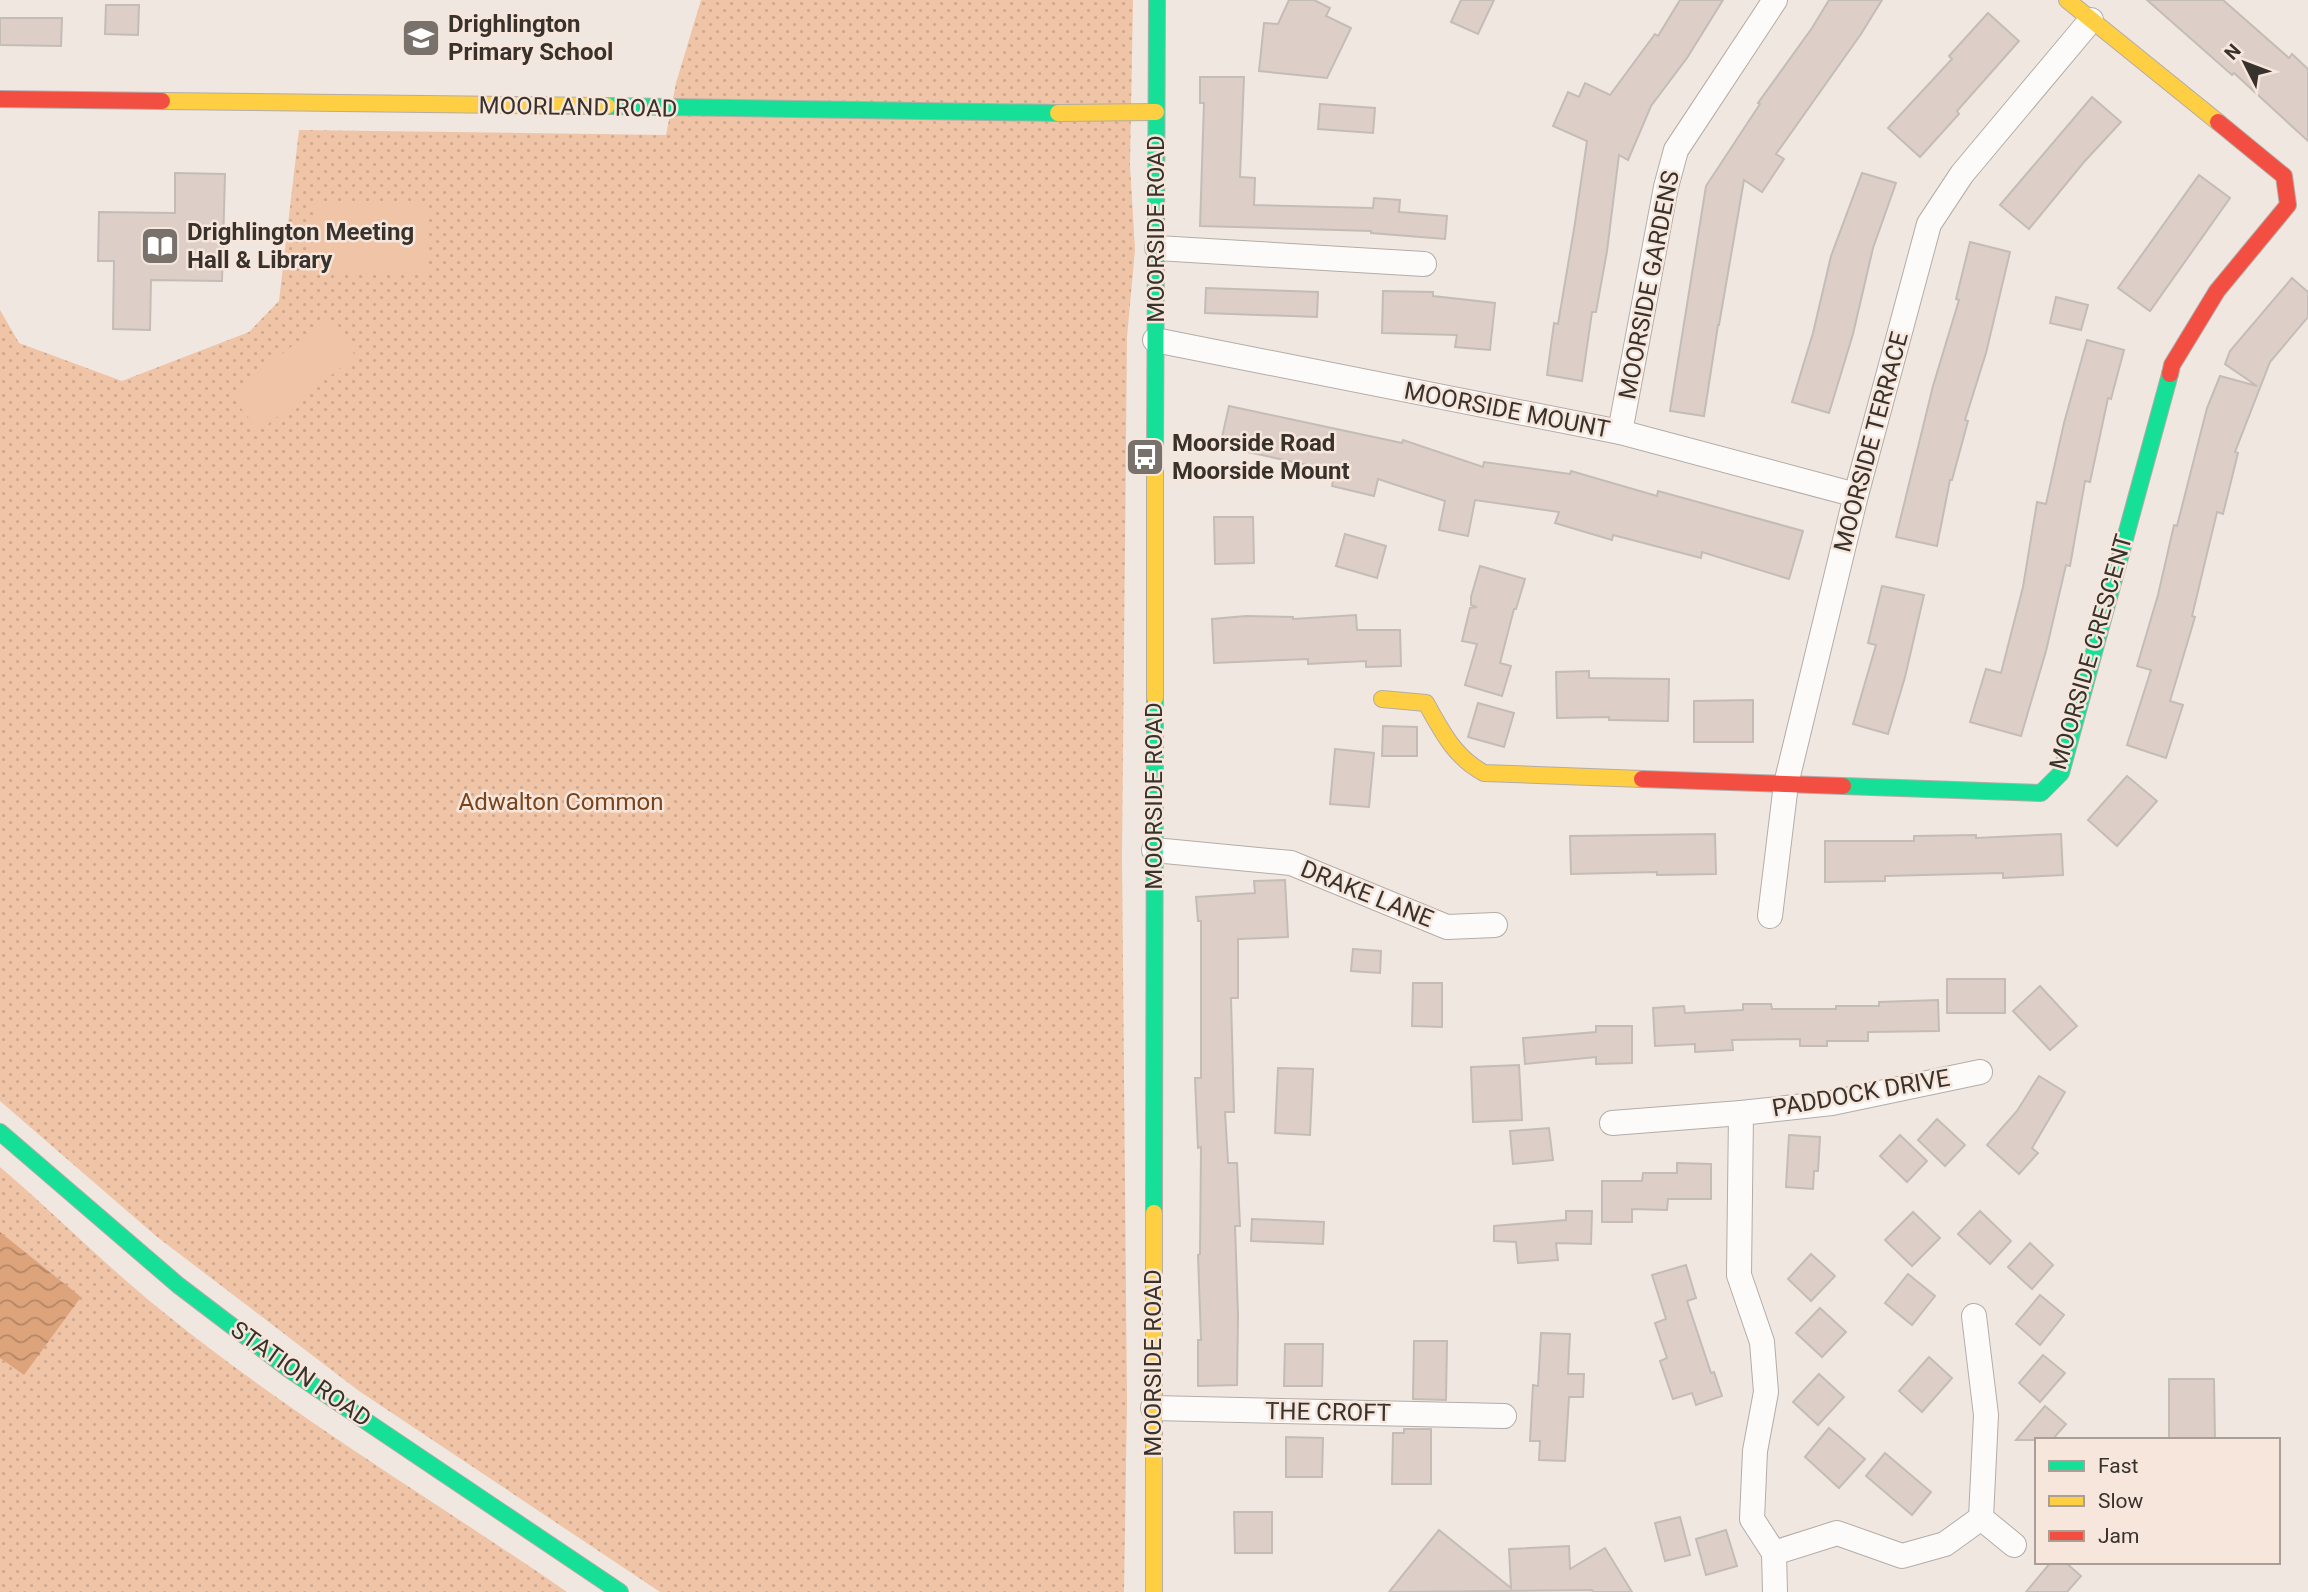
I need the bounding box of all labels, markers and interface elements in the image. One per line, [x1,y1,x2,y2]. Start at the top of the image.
place label: Drighlington Primary School [448,10,613,66]
school or university icon: Drighlington Primary School [400,17,442,59]
north arrow [2210,28,2280,98]
text: N [2220,39,2246,65]
street label: MOORLAND ROAD [478,91,678,123]
street label: MOORSIDE ROAD [1142,135,1170,323]
street label: MOORSIDE GARDENS [1613,168,1685,402]
place label: Drighlington Meeting Hall & Library [187,218,414,274]
library icon: Drighlington Meeting Hall & Library [139,225,181,267]
street label: MOORSIDE TERRACE [1828,329,1914,555]
street label: MOORSIDE MOUNT [1402,376,1612,444]
place label: Moorside Road Moorside Mount [1172,429,1350,485]
bus stop icon: Moorside Road Moorside Mount [1124,436,1166,478]
street label: MOORSIDE CRESCENT [2044,531,2138,773]
street label: MOORSIDE ROAD [1140,702,1168,890]
park label: Adwalton Common [459,788,663,816]
street label: DRAKE LANE [1297,855,1437,933]
street label: PADDOCK DRIVE [1770,1064,1952,1122]
street label: MOORSIDE ROAD [1139,1269,1167,1457]
street label: STATION ROAD [226,1315,376,1433]
street label: THE CROFT [1265,1397,1391,1427]
legend [2035,1438,2280,1564]
text: Fast [2098,1454,2139,1478]
text: Slow [2098,1489,2144,1513]
text: Jam [2098,1524,2139,1548]

